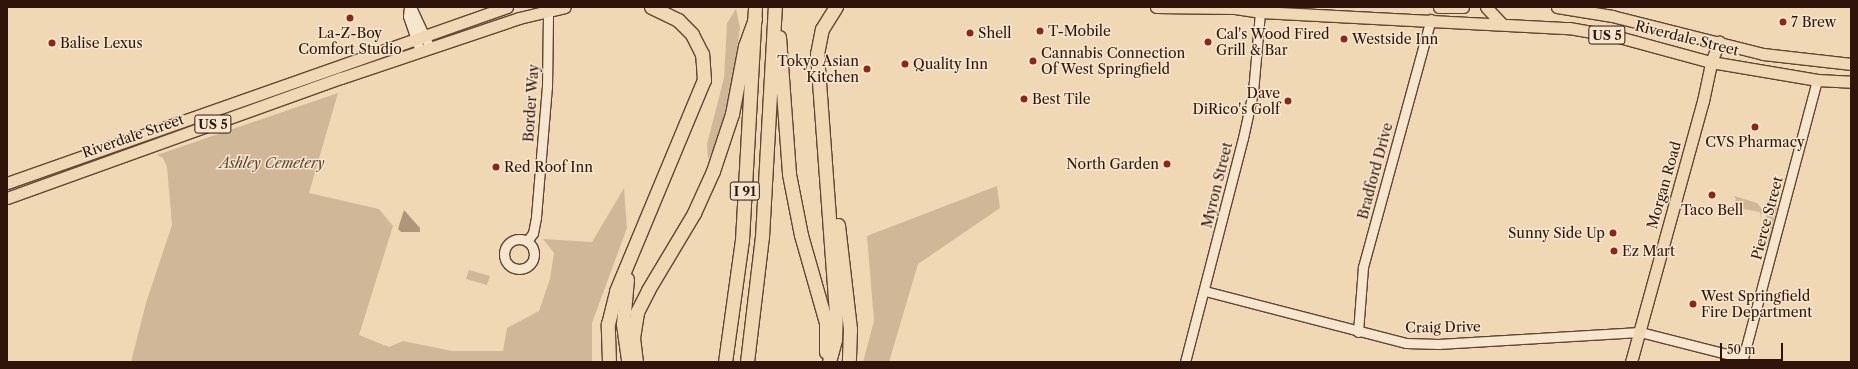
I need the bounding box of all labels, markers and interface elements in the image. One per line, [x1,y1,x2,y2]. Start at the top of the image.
marker: La-Z-Boy Comfort Studio [345,13,355,23]
place label: 7 Brew [1791,14,1836,30]
street label: Riverdale Street [1633,17,1741,59]
marker: 7 Brew [1778,17,1788,27]
place label: T-Mobile [1048,23,1111,39]
road number: US 5 [1588,24,1626,46]
place label: La-Z-Boy Comfort Studio [298,25,402,58]
place label: Shell [978,25,1011,41]
marker: T-Mobile [1035,26,1045,36]
place label: Cal's Wood Fired Grill & Bar [1216,26,1330,58]
marker: Shell [965,28,975,38]
place label: Westside Inn [1352,31,1438,47]
marker: Westside Inn [1339,34,1349,44]
place label: Balise Lexus [60,35,143,51]
marker: Cal's Wood Fired Grill & Bar [1203,37,1213,47]
marker: Balise Lexus [47,38,57,48]
place label: Cannabis Connection Of West Springfield [1041,45,1185,78]
place label: Tokyo Asian Kitchen [777,53,859,86]
place label: Quality Inn [913,56,988,72]
marker: Cannabis Connection Of West Springfield [1028,56,1038,66]
marker: Quality Inn [900,59,910,69]
street label: Border Way [520,63,542,143]
marker: Tokyo Asian Kitchen [862,64,872,74]
place label: Dave DiRico's Golf [1192,85,1280,118]
place label: Best Tile [1032,91,1091,107]
marker: Best Tile [1019,94,1029,104]
marker: Dave DiRico's Golf [1283,96,1293,106]
street label: Riverdale Street [80,111,186,161]
road number: US 5 [194,113,232,135]
street label: Bradford Drive [1354,121,1396,221]
marker: CVS Pharmacy [1750,122,1760,132]
place label: CVS Pharmacy [1705,134,1805,150]
street label: Morgan Road [1644,139,1684,231]
street label: Myron Street [1198,140,1236,230]
park label: Ashley Cemetery [219,155,325,171]
place label: North Garden [1066,156,1159,172]
place label: Red Roof Inn [504,159,593,175]
marker: North Garden [1162,159,1172,169]
marker: Red Roof Inn [491,162,501,172]
street label: Pierce Street [1748,174,1786,262]
road number: I 91 [729,180,761,202]
marker: Taco Bell [1707,190,1717,200]
place label: Taco Bell [1681,202,1743,218]
place label: Sunny Side Up [1507,225,1605,241]
marker: Sunny Side Up [1608,228,1618,238]
place label: Ez Mart [1622,243,1675,259]
marker: Ez Mart [1609,246,1619,256]
place label: West Springfield Fire Department [1701,288,1812,320]
marker: West Springfield Fire Department [1688,299,1698,309]
street label: Craig Drive [1405,318,1481,336]
scale bar [1722,335,1785,361]
text: 50 m [1727,342,1756,357]

